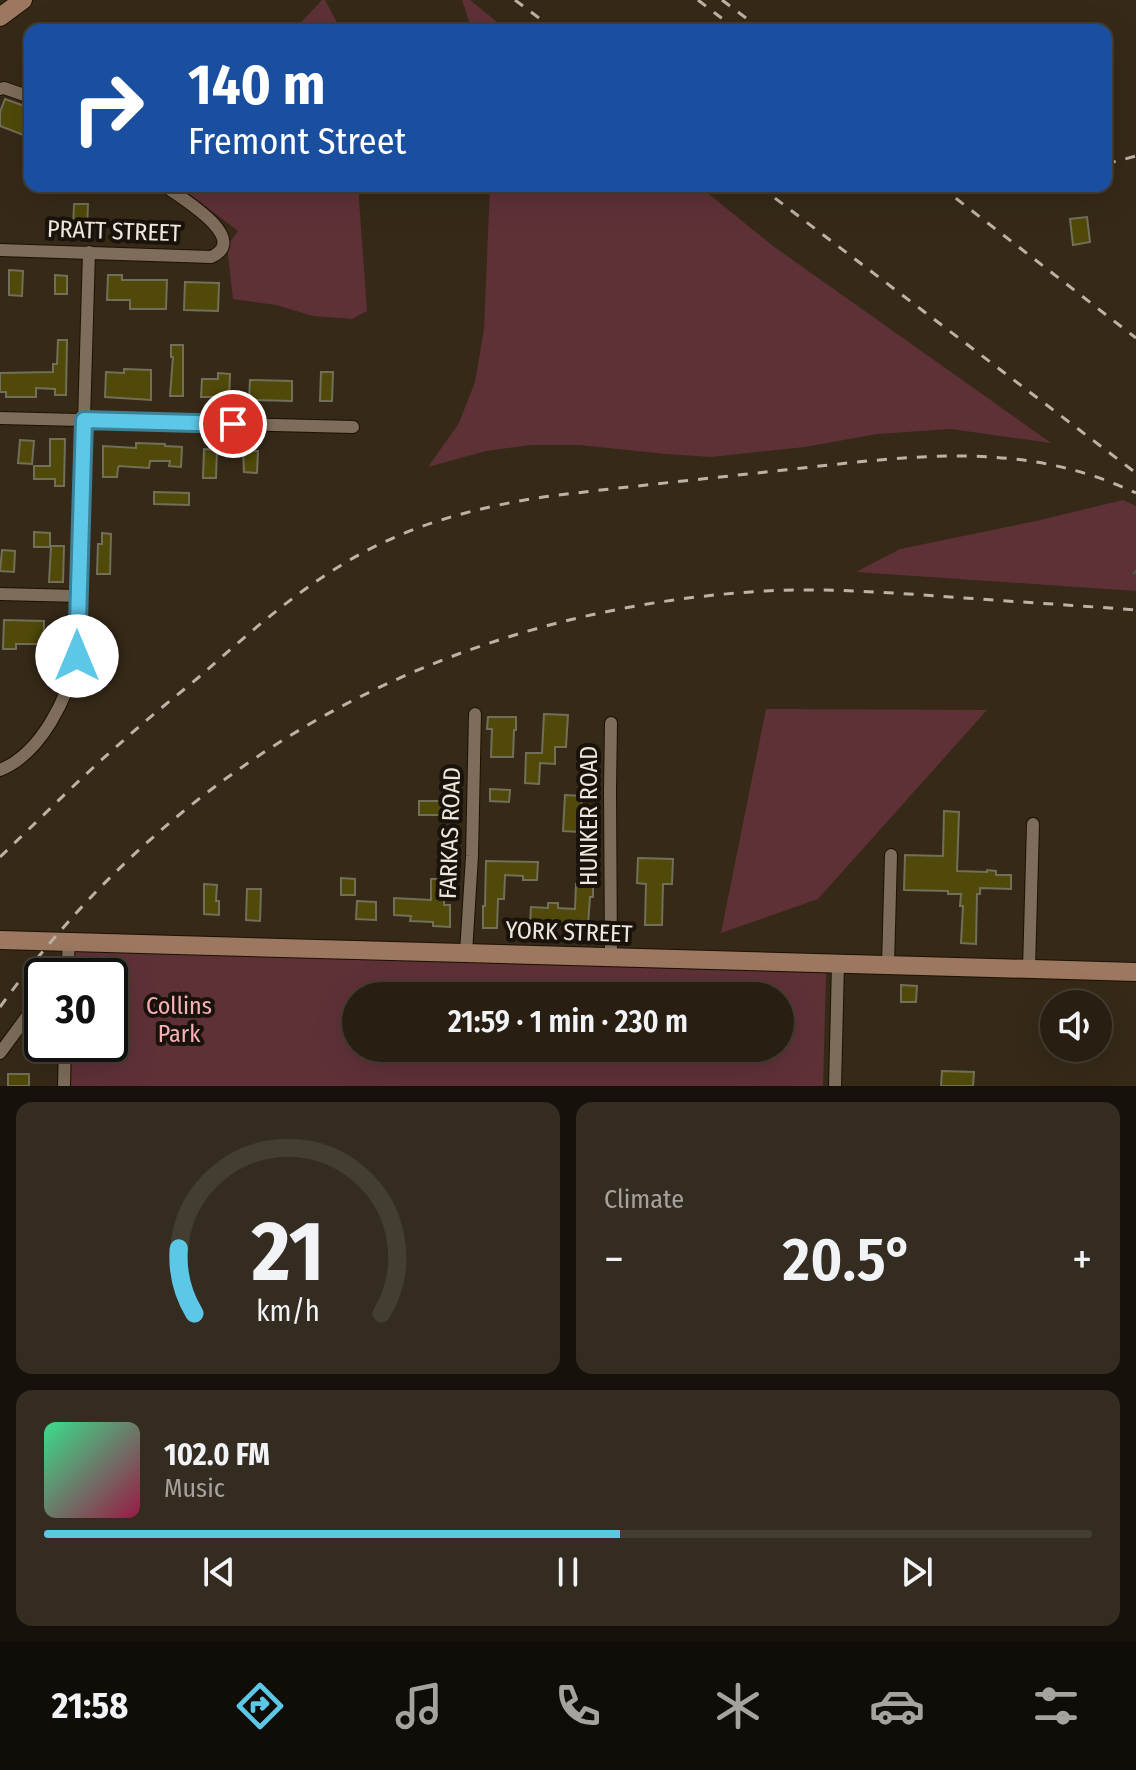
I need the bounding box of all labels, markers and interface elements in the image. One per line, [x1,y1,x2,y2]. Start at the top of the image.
text: 140 m [188,52,325,119]
icon: right [56,56,160,160]
text: Fremont Street [188,120,406,164]
street label: PRATT STREET [46,215,182,247]
pin [199,390,267,458]
icon: arrive [211,402,255,446]
position arrow [35,614,119,698]
street label: HUNKER ROAD [575,746,603,886]
street label: FARKAS ROAD [434,766,466,900]
street label: YORK STREET [505,916,633,948]
speed limit sign: 30 [24,958,128,1062]
map controls [1040,990,1112,1062]
button: sound [1040,990,1112,1062]
park label: Collins Park [146,992,212,1048]
text: 21:59 · 1 min · 230 m [448,1004,688,1040]
text: Climate [604,1184,684,1215]
text: 21 [251,1202,324,1302]
text: 20.5° [783,1224,913,1296]
text: − [604,1233,624,1286]
text: + [1072,1233,1092,1286]
text: km/h [256,1294,320,1329]
text: 102.0 FM [164,1437,270,1473]
text: Music [164,1473,225,1504]
icon: previous [197,1550,241,1594]
icon: pause [546,1550,590,1594]
icon: next [895,1550,939,1594]
icon: directions [232,1678,288,1734]
icon: music [391,1678,447,1734]
icon: phone [550,1678,606,1734]
icon: climate [710,1678,766,1734]
icon: car [869,1678,925,1734]
icon: filters [1028,1678,1084,1734]
text: 21:58 [52,1684,128,1728]

